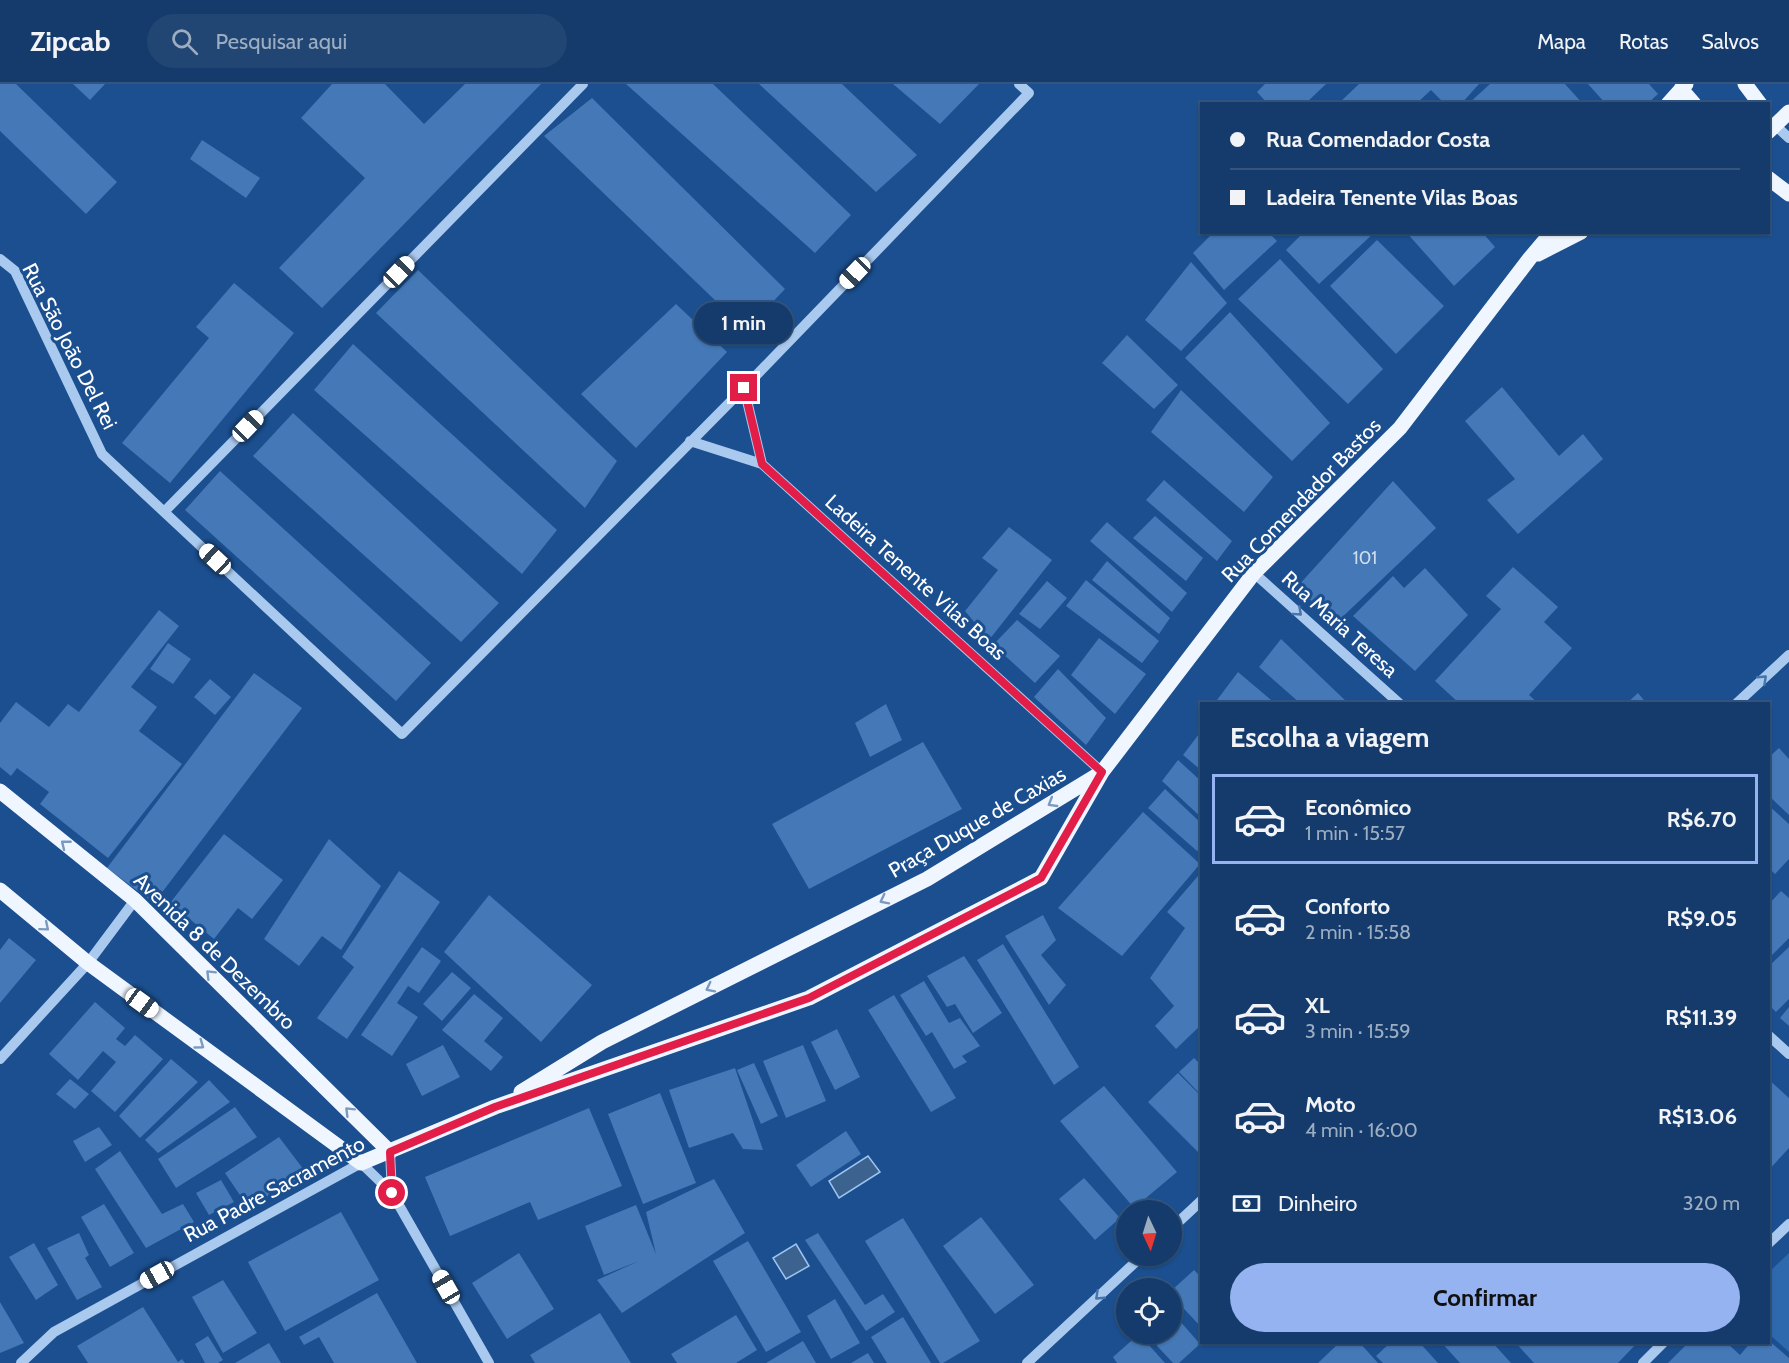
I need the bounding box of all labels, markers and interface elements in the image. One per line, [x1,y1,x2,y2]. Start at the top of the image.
search box [147,14,567,68]
text: Zipcab [30,24,111,58]
icon: search [168,25,201,58]
text: Pesquisar aqui [216,28,347,55]
text: Mapa [1537,29,1586,54]
text: Rotas [1619,29,1668,54]
text: Salvos [1701,29,1759,54]
text: Rua Comendador Costa [1266,126,1490,153]
text: Ladeira Tenente Vilas Boas [1266,184,1518,211]
car [380,253,418,291]
car [836,254,874,292]
street label: Rua São João Del Rei [17,259,123,433]
callout: 1 min [694,301,794,343]
text: 1 min [721,311,766,335]
route end [730,374,757,401]
car [229,407,267,445]
street label: Rua Comendador Bastos [1216,413,1386,587]
street label: Ladeira Tenente Vilas Boas [820,489,1012,665]
car [196,540,234,578]
house number: 101 [1353,547,1377,569]
street label: Rua Maria Teresa [1277,565,1403,683]
one-way arrow [1291,605,1302,616]
one-way arrow [1756,675,1766,686]
text: Escolha a viagem [1230,721,1429,754]
street label: Praça Duque de Caxias [884,761,1070,883]
icon: car [1233,792,1287,846]
text: Econômico [1305,794,1411,821]
one-way arrow [1048,795,1058,807]
text: R$6.70 [1667,806,1737,833]
text: 1 min · 15:57 [1305,821,1405,845]
one-way arrow [61,840,72,851]
street label: Avenida 8 de Dezembro [129,867,301,1035]
icon: car [1233,891,1287,945]
one-way arrow [879,893,890,905]
text: Conforto [1305,893,1390,920]
text: R$9.05 [1666,905,1737,932]
one-way arrow [38,920,49,931]
text: 2 min · 15:58 [1305,920,1411,944]
one-way arrow [206,970,217,981]
one-way arrow [705,981,716,992]
car [122,985,162,1021]
icon: car [1233,990,1287,1044]
text: XL [1305,992,1330,1019]
text: R$11.39 [1665,1004,1737,1031]
text: 3 min · 15:59 [1305,1019,1411,1043]
one-way arrow [193,1038,204,1049]
icon: car [1233,1089,1287,1143]
text: Moto [1305,1091,1356,1118]
text: R$13.06 [1658,1103,1737,1130]
one-way arrow [345,1108,356,1119]
text: 4 min · 16:00 [1305,1118,1418,1142]
street label: Rua Padre Sacramento [179,1131,369,1247]
route start [378,1179,405,1206]
icon: cash [1230,1187,1263,1220]
text: Dinheiro [1278,1190,1357,1217]
text: 320 m [1683,1191,1740,1215]
north arrow [1116,1200,1182,1266]
map controls [1116,1200,1182,1344]
car [137,1258,177,1292]
button: Confirmar [1230,1263,1740,1332]
car [429,1267,463,1307]
button: locate [1116,1278,1182,1344]
one-way arrow [1096,1288,1107,1299]

